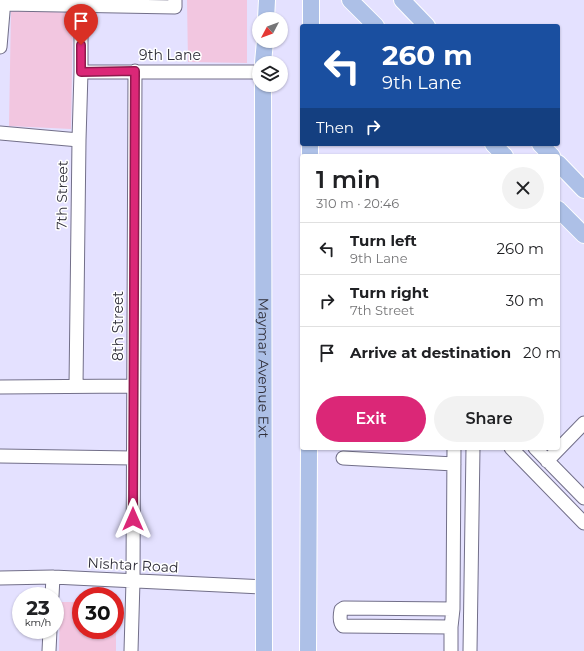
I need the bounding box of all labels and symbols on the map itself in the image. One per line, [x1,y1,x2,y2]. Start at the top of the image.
pin [64,4,98,45]
north arrow [252,12,288,48]
street label: 9th Lane [139,46,201,64]
street label: 7th Street [52,160,72,230]
street label: 8th Street [109,291,127,361]
street label: Maymar Avenue Ext [254,298,273,438]
position arrow [112,498,154,540]
street label: Nishtar Road [87,554,179,576]
speed limit sign: 30 [72,587,124,639]

